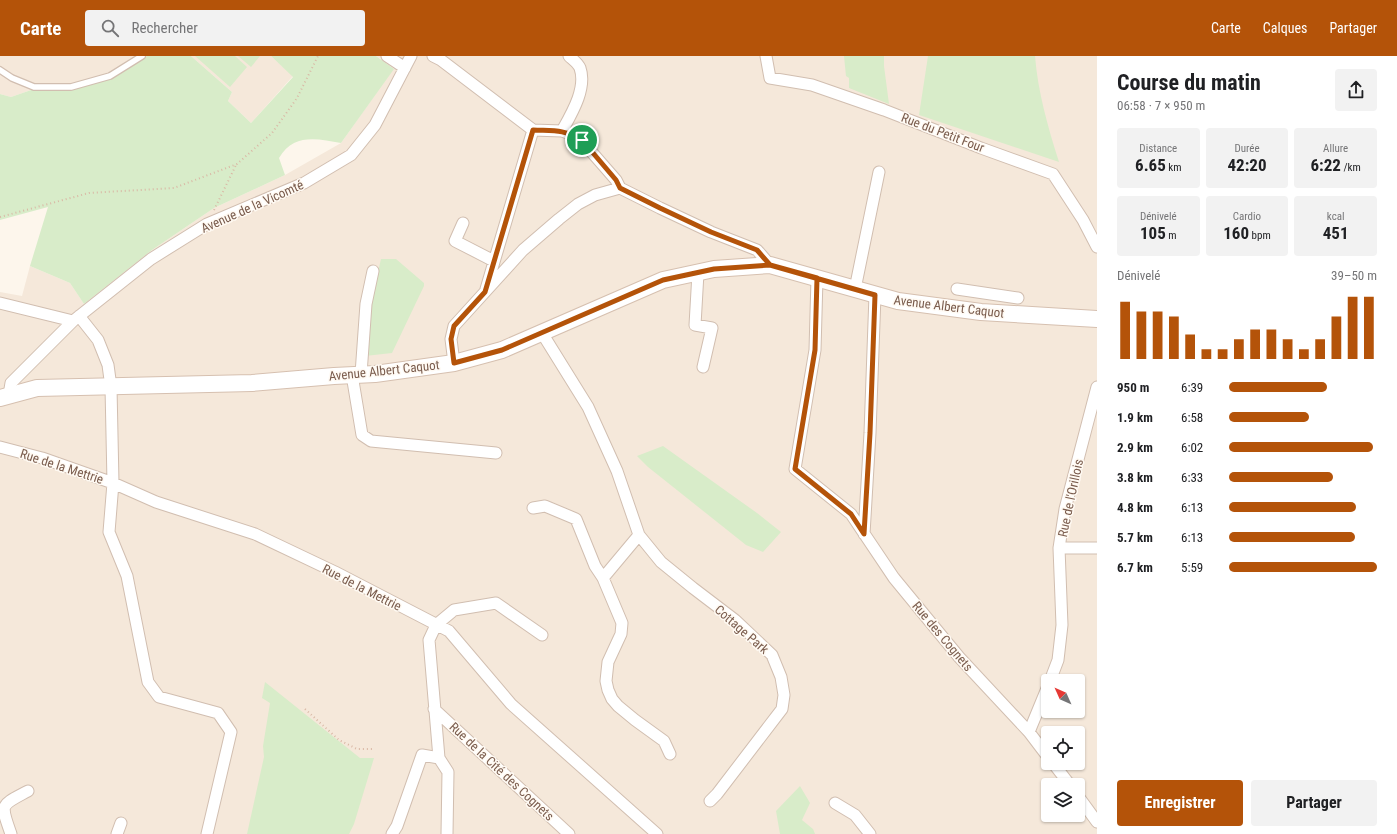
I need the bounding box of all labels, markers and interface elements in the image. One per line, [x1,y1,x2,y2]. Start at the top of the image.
search box [85,10,365,46]
text: Carte [20,17,61,40]
icon: search [99,17,121,39]
text: Rechercher [131,19,198,37]
text: Carte [1211,20,1241,36]
text: Calques [1263,20,1307,36]
text: Partager [1329,20,1377,36]
button: share [1335,69,1377,111]
text: Course du matin [1117,70,1261,95]
text: 06:58 · 7 × 950 m [1117,98,1205,113]
street label: Rue du Petit Four [899,110,986,155]
pin [565,123,599,157]
icon: arrive [571,129,593,151]
text: Distance [1139,142,1177,155]
text: Durée [1234,142,1260,155]
text: Allure [1323,142,1348,155]
text: 6.65 [1135,155,1166,175]
text: 42:20 [1227,155,1267,175]
text: 6:22 [1311,155,1341,175]
text: km [1166,161,1182,174]
text: /km [1341,161,1361,174]
street label: Avenue de la Vicomté [199,177,306,236]
text: Dénivelé [1140,210,1177,223]
text: Cardio [1233,210,1261,223]
text: kcal [1327,210,1345,223]
text: 105 [1140,223,1166,243]
text: 160 [1223,223,1249,243]
text: 451 [1323,223,1349,243]
text: m [1166,229,1177,242]
text: bpm [1249,229,1271,242]
text: Dénivelé [1117,268,1160,283]
text: 39–50 m [1331,268,1377,283]
street label: Avenue Albert Caquot [893,292,1005,321]
street label: Avenue Albert Caquot [328,357,440,384]
text: 950 m [1117,380,1149,395]
text: 6:39 [1181,380,1203,395]
text: 1.9 km [1117,410,1153,425]
text: 6:58 [1181,410,1203,425]
text: 2.9 km [1117,440,1153,455]
text: 6:02 [1181,440,1203,455]
street label: Rue de la Mettrie [18,446,105,487]
street label: Rue de l'Orillois [1055,458,1086,538]
text: 3.8 km [1117,470,1153,485]
text: 6:33 [1181,470,1203,485]
text: 4.8 km [1117,500,1153,515]
text: 6:13 [1181,500,1203,515]
text: 5.7 km [1117,530,1153,545]
text: 6:13 [1181,530,1203,545]
text: 6.7 km [1117,560,1153,575]
text: 5:59 [1181,560,1203,575]
street label: Rue de la Mettrie [320,561,404,614]
street label: Rue des Cognets [909,598,976,674]
street label: Cottage Park [712,602,772,657]
north arrow [1041,674,1085,718]
map controls [1041,674,1085,822]
street label: Rue de la Cité des Cognets [446,719,557,824]
button: locate [1041,726,1085,770]
button: layers [1041,778,1085,822]
button: Enregistrer [1117,780,1243,826]
button: Partager [1251,780,1377,826]

